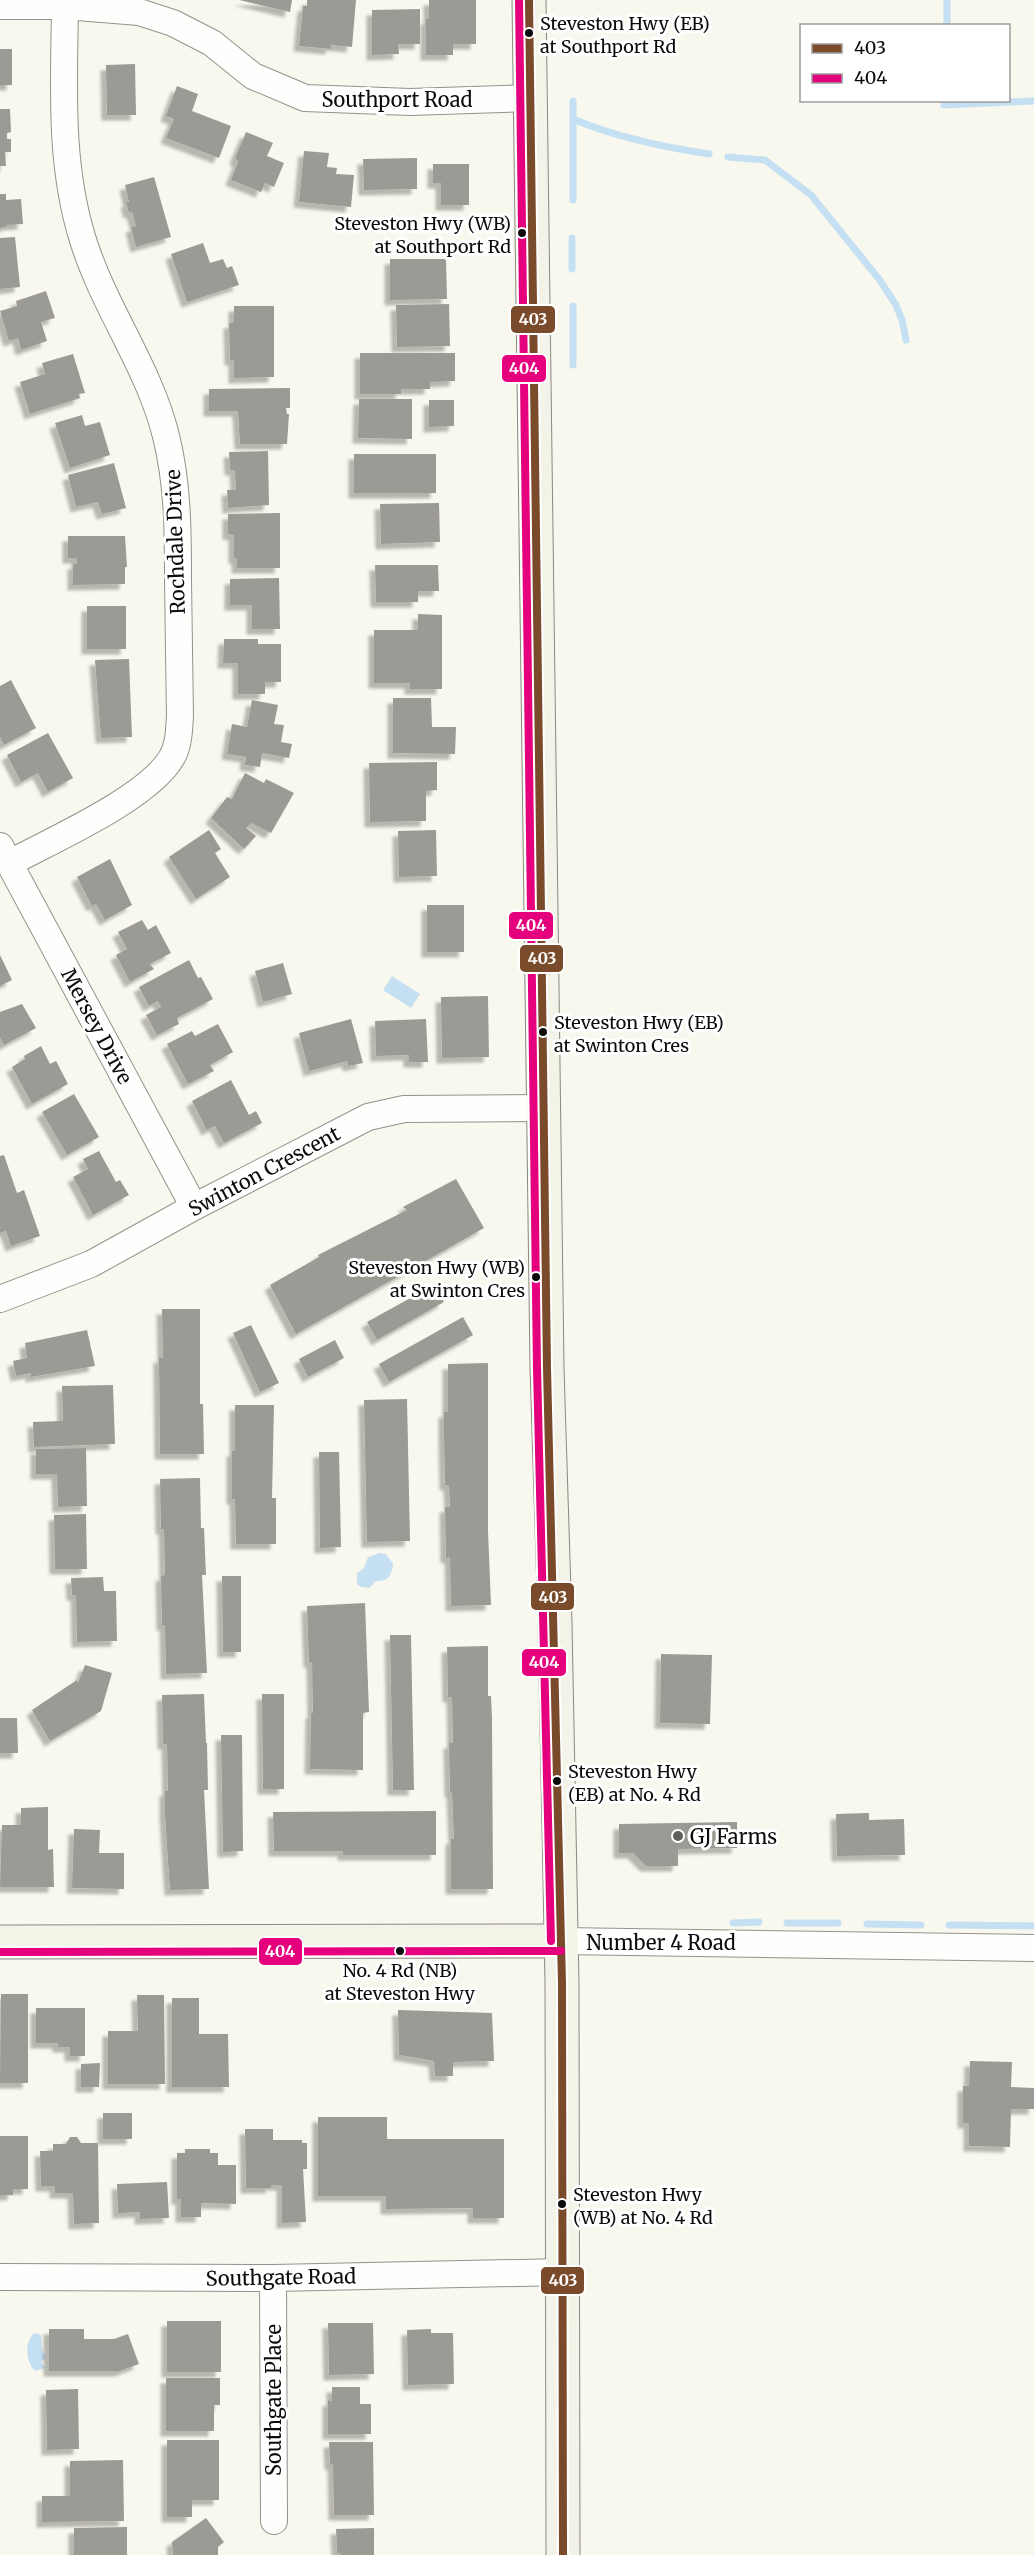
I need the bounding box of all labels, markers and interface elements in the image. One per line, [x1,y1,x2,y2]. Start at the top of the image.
place label: Steveston Hwy (EB) at Southport Rd [540,12,710,58]
legend [800,24,1010,102]
marker: Steveston Hwy (EB) at Southport Rd [523,27,535,39]
text: 403 [854,36,886,59]
text: 404 [854,66,887,89]
street label: Southport Road [321,87,473,112]
place label: Steveston Hwy (WB) at Southport Rd [334,212,511,258]
marker: Steveston Hwy (WB) at Southport Rd [516,227,528,239]
line badge: 403 [510,305,556,334]
text: 403 [518,309,548,329]
line badge: 404 [501,354,547,383]
text: 404 [509,358,539,378]
street label: Rochdale Drive [160,469,190,615]
line badge: 404 [508,911,554,940]
text: 404 [516,915,546,935]
line badge: 403 [519,944,564,973]
text: 403 [527,948,557,968]
street label: Mersey Drive [56,964,138,1088]
place label: Steveston Hwy (EB) at Swinton Cres [554,1011,724,1057]
marker: Steveston Hwy (EB) at Swinton Cres [537,1026,549,1038]
street label: Swinton Crescent [184,1120,344,1221]
place label: Steveston Hwy (WB) at Swinton Cres [348,1256,525,1302]
marker: Steveston Hwy (WB) at Swinton Cres [530,1271,542,1283]
line badge: 403 [530,1582,575,1611]
text: 403 [538,1587,568,1607]
line badge: 404 [521,1648,567,1677]
text: 404 [529,1652,559,1672]
place label: Steveston Hwy (EB) at No. 4 Rd [568,1760,701,1806]
marker: Steveston Hwy (EB) at No. 4 Rd [551,1775,563,1787]
place label: GJ Farms [690,1824,777,1849]
marker: GJ Farms [671,1829,685,1843]
street label: Number 4 Road [586,1930,736,1955]
line badge: 404 [258,1937,303,1966]
text: 404 [265,1941,295,1961]
marker: No. 4 Rd (NB) at Steveston Hwy [394,1945,406,1957]
place label: No. 4 Rd (NB) at Steveston Hwy [325,1959,475,2005]
place label: Steveston Hwy (WB) at No. 4 Rd [573,2183,713,2229]
marker: Steveston Hwy (WB) at No. 4 Rd [556,2198,568,2210]
street label: Southgate Road [206,2263,356,2291]
line badge: 403 [540,2266,585,2295]
text: 403 [548,2270,578,2290]
street label: Southgate Place [261,2324,286,2476]

